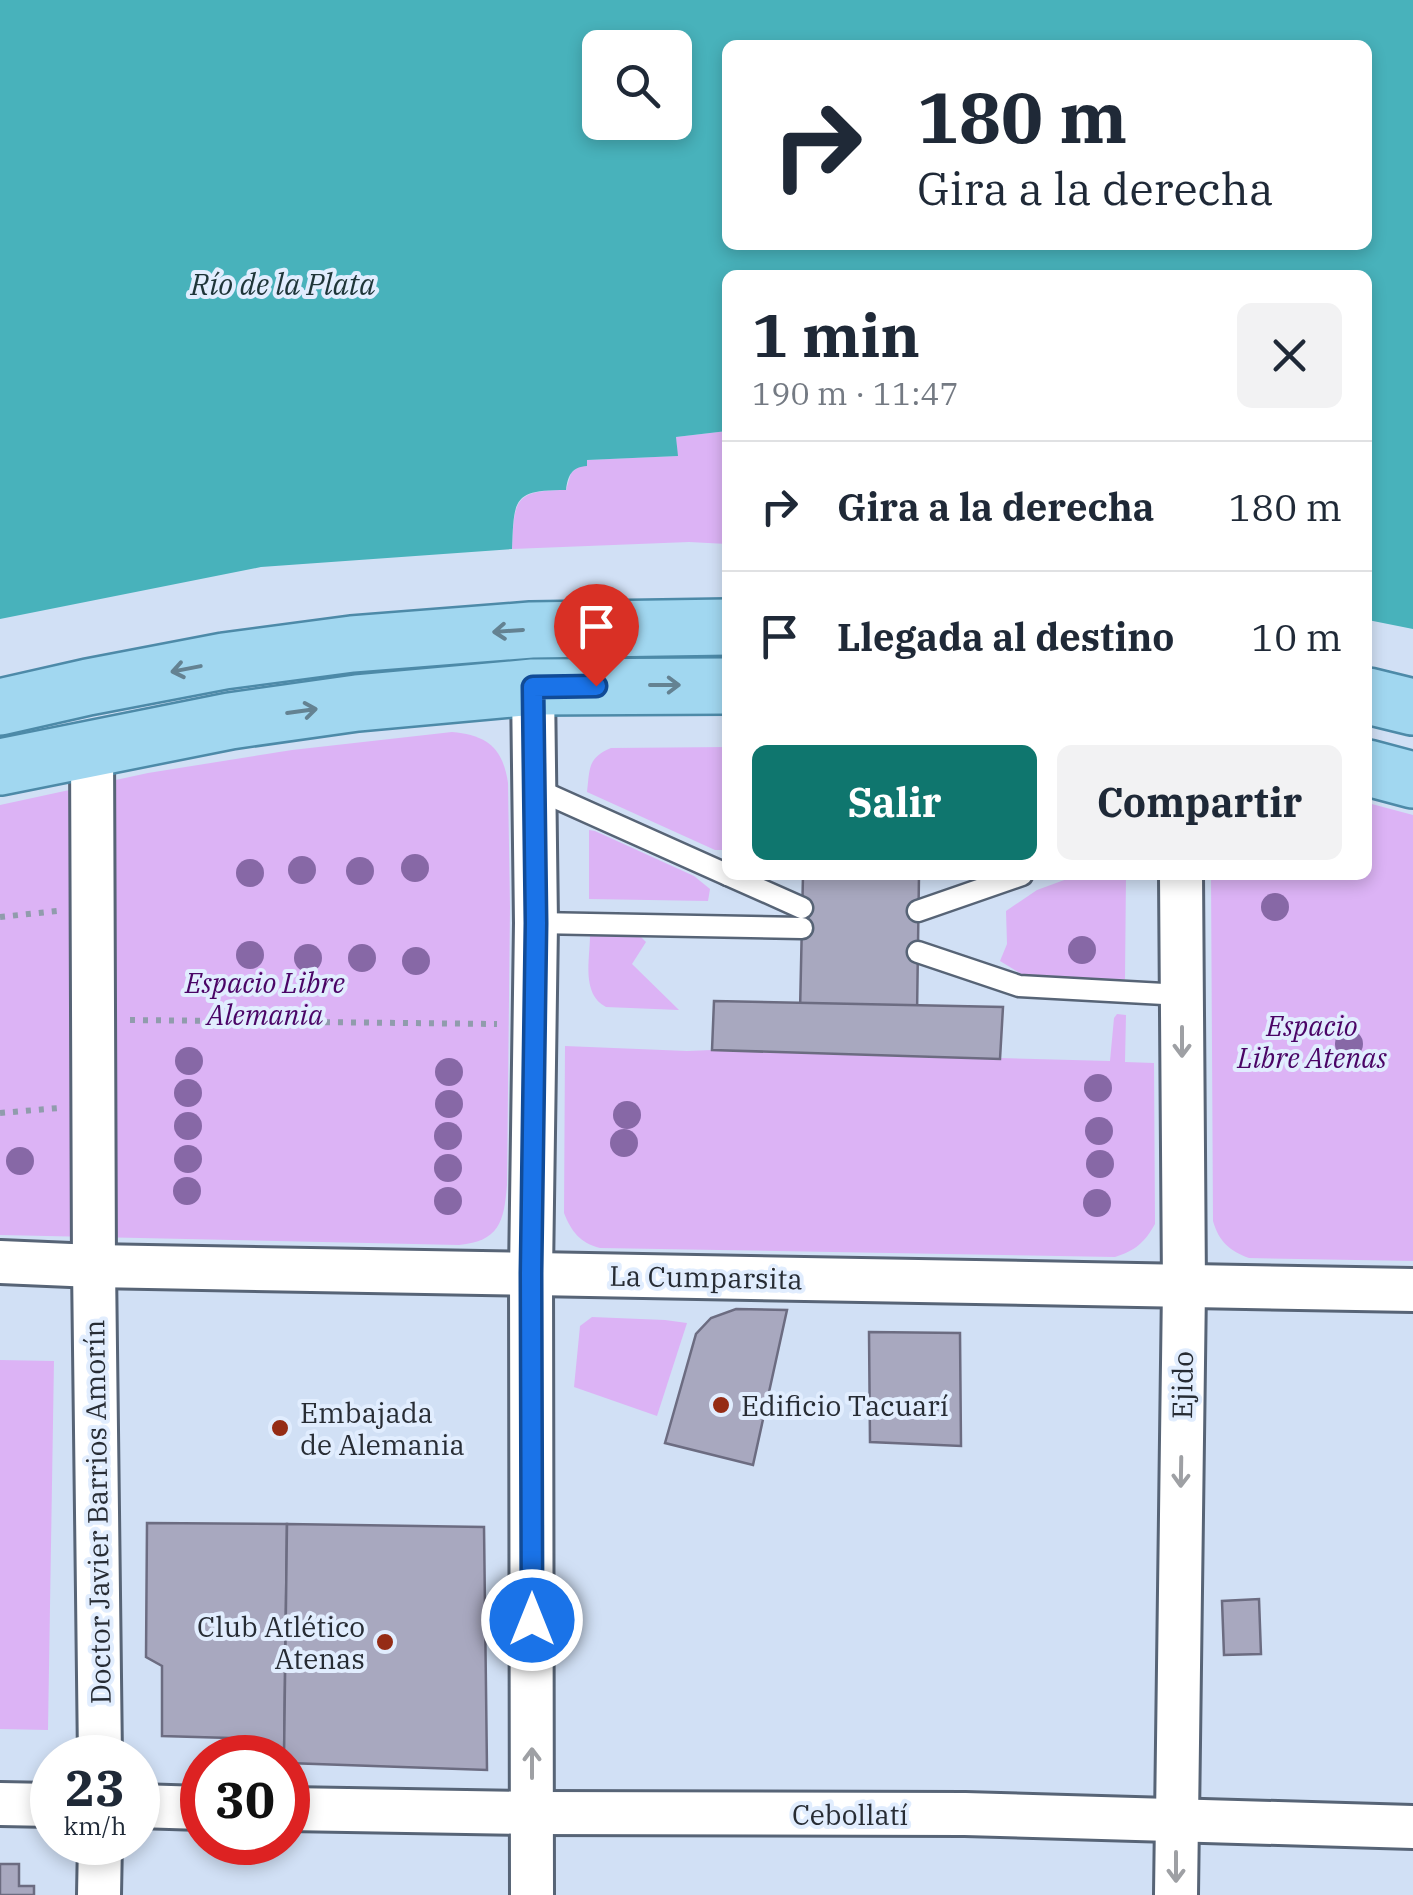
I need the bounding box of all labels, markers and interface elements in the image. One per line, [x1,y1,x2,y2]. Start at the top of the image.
map controls [582,30,692,140]
button: search [582,30,692,140]
text: 180 m [917,71,1127,162]
icon: right [752,80,882,210]
text: Gira a la derecha [917,159,1274,217]
water label: Río de la Plata [190,264,376,303]
text: 1 min [752,295,920,374]
button: close [1237,303,1342,408]
text: 190 m · 11:47 [752,372,959,414]
icon: right [752,479,807,534]
text: Gira a la derecha [837,482,1154,531]
text: 180 m [1229,482,1342,531]
pin [554,584,639,687]
icon: arrive [569,599,624,654]
icon: arrive [752,609,807,664]
text: Llegada al destino [837,612,1174,661]
text: 10 m [1251,612,1342,661]
one-way arrow [493,622,525,641]
one-way arrow [170,660,202,679]
one-way arrow [649,676,681,695]
one-way arrow [286,701,318,719]
button: Salir [752,745,1037,860]
button: Compartir [1057,745,1342,860]
park label: Espacio Libre Alemania [184,964,345,1033]
park label: Espacio Libre Atenas [1236,1007,1387,1076]
one-way arrow [1172,1026,1192,1058]
street label: La Cumparsita [609,1257,803,1297]
street label: Doctor Javier Barrios Amorín [75,1319,119,1705]
street label: Ejido [1163,1351,1201,1419]
place label: Edificio Tacuarí [741,1387,949,1424]
place label: Embajada de Alemania [300,1394,465,1463]
marker: Edificio Tacuarí [710,1394,732,1416]
marker: Embajada de Alemania [269,1417,291,1439]
one-way arrow [1172,1456,1190,1488]
position arrow [480,1568,584,1672]
place label: Club Atlético Atenas [197,1608,365,1677]
marker: Club Atlético Atenas [374,1631,396,1653]
speed limit sign: 30 [180,1735,310,1865]
one-way arrow [522,1747,542,1780]
text: 23 [65,1755,125,1820]
street label: Cebollatí [792,1796,908,1833]
text: km/h [63,1809,127,1842]
one-way arrow [1166,1850,1186,1883]

